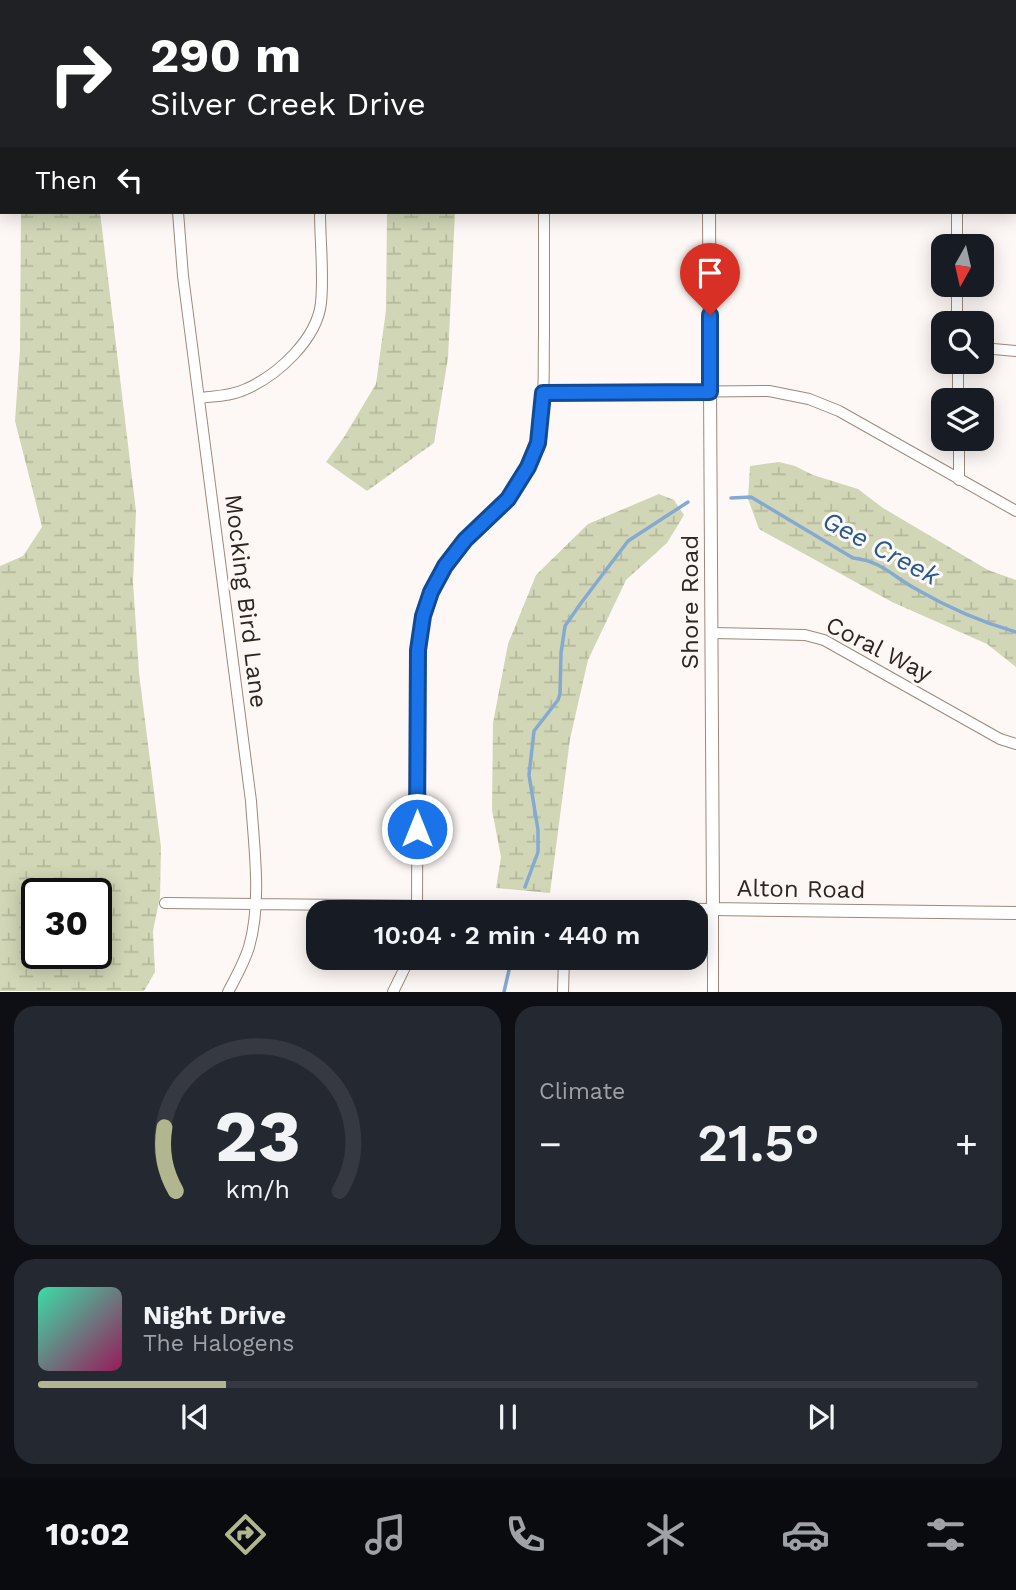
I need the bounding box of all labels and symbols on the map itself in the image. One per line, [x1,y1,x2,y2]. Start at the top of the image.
north arrow [931,234,994,298]
pin [680,243,740,315]
street label: Mocking Bird Lane [219,492,273,710]
water label: Gee Creek [818,505,945,592]
street label: Shore Road [676,535,704,669]
street label: Coral Way [821,610,937,688]
position arrow [380,792,454,866]
street label: Alton Road [736,874,866,904]
speed limit sign: 30 [21,878,112,969]

